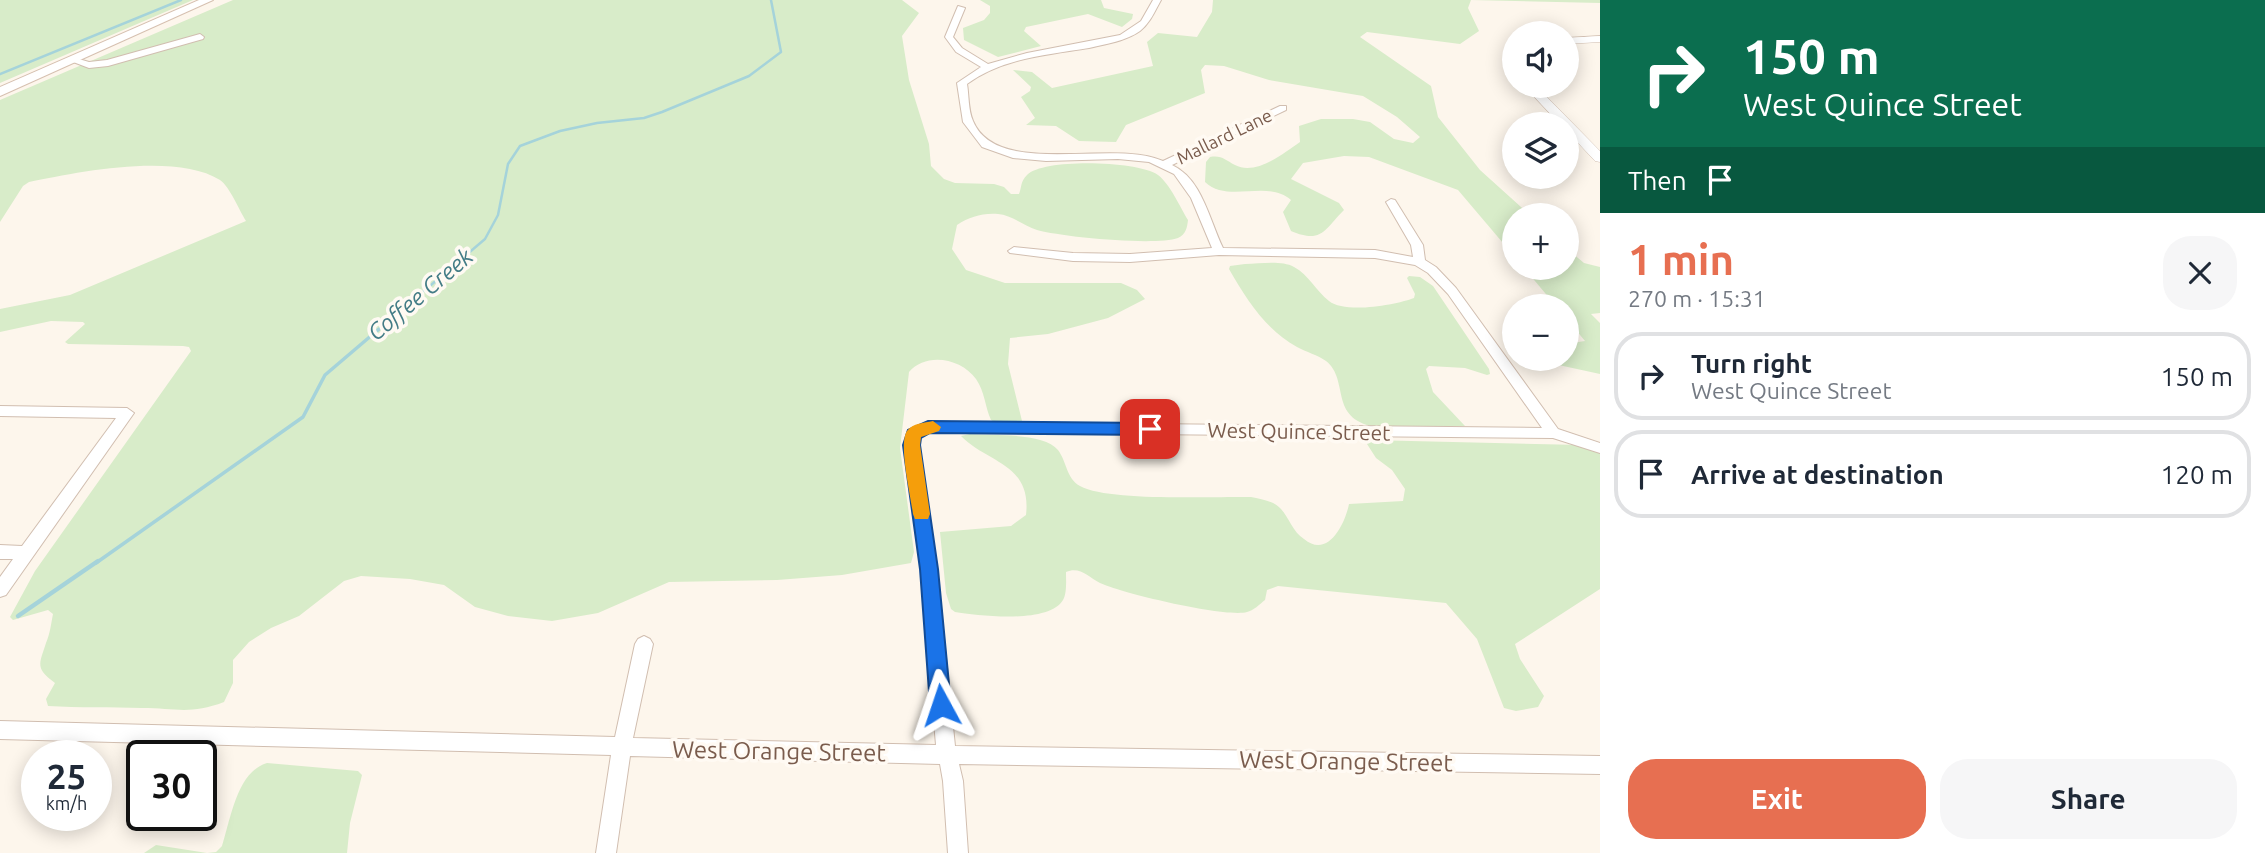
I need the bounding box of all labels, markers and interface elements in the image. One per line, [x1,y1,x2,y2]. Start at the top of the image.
map controls [1502,21,1579,371]
button: sound [1502,21,1579,98]
icon: right [1628,28,1719,119]
text: 150 m [1743,28,1880,83]
text: West Quince Street [1743,86,2022,122]
street label: Mallard Lane [1173,104,1275,168]
button: layers [1502,112,1579,189]
icon: arrive [1701,161,1739,199]
text: Then [1628,166,1687,195]
button: + [1502,203,1579,280]
text: 1 min [1628,236,1734,283]
button: close [2163,236,2237,310]
water label: Coffee Creek [363,243,478,346]
text: 270 m · 15:31 [1628,286,1766,311]
button: − [1502,294,1579,371]
text: Turn right [1691,349,1812,378]
icon: right [1632,357,1670,395]
text: 150 m [2161,362,2233,391]
text: West Quince Street [1691,378,1891,403]
pin [1120,399,1180,459]
icon: arrive [1131,410,1169,448]
street label: West Quince Street [1207,417,1391,445]
icon: arrive [1632,455,1670,493]
text: Arrive at destination [1691,460,1944,489]
text: 120 m [2161,460,2233,489]
position arrow [904,668,978,742]
street label: West Orange Street [672,736,887,766]
speed limit sign: 30 [126,740,217,831]
street label: West Orange Street [1239,746,1454,776]
text: 25 [47,756,86,796]
button: Exit [1628,759,1926,839]
button: Share [1940,759,2237,839]
text: km/h [46,793,87,813]

